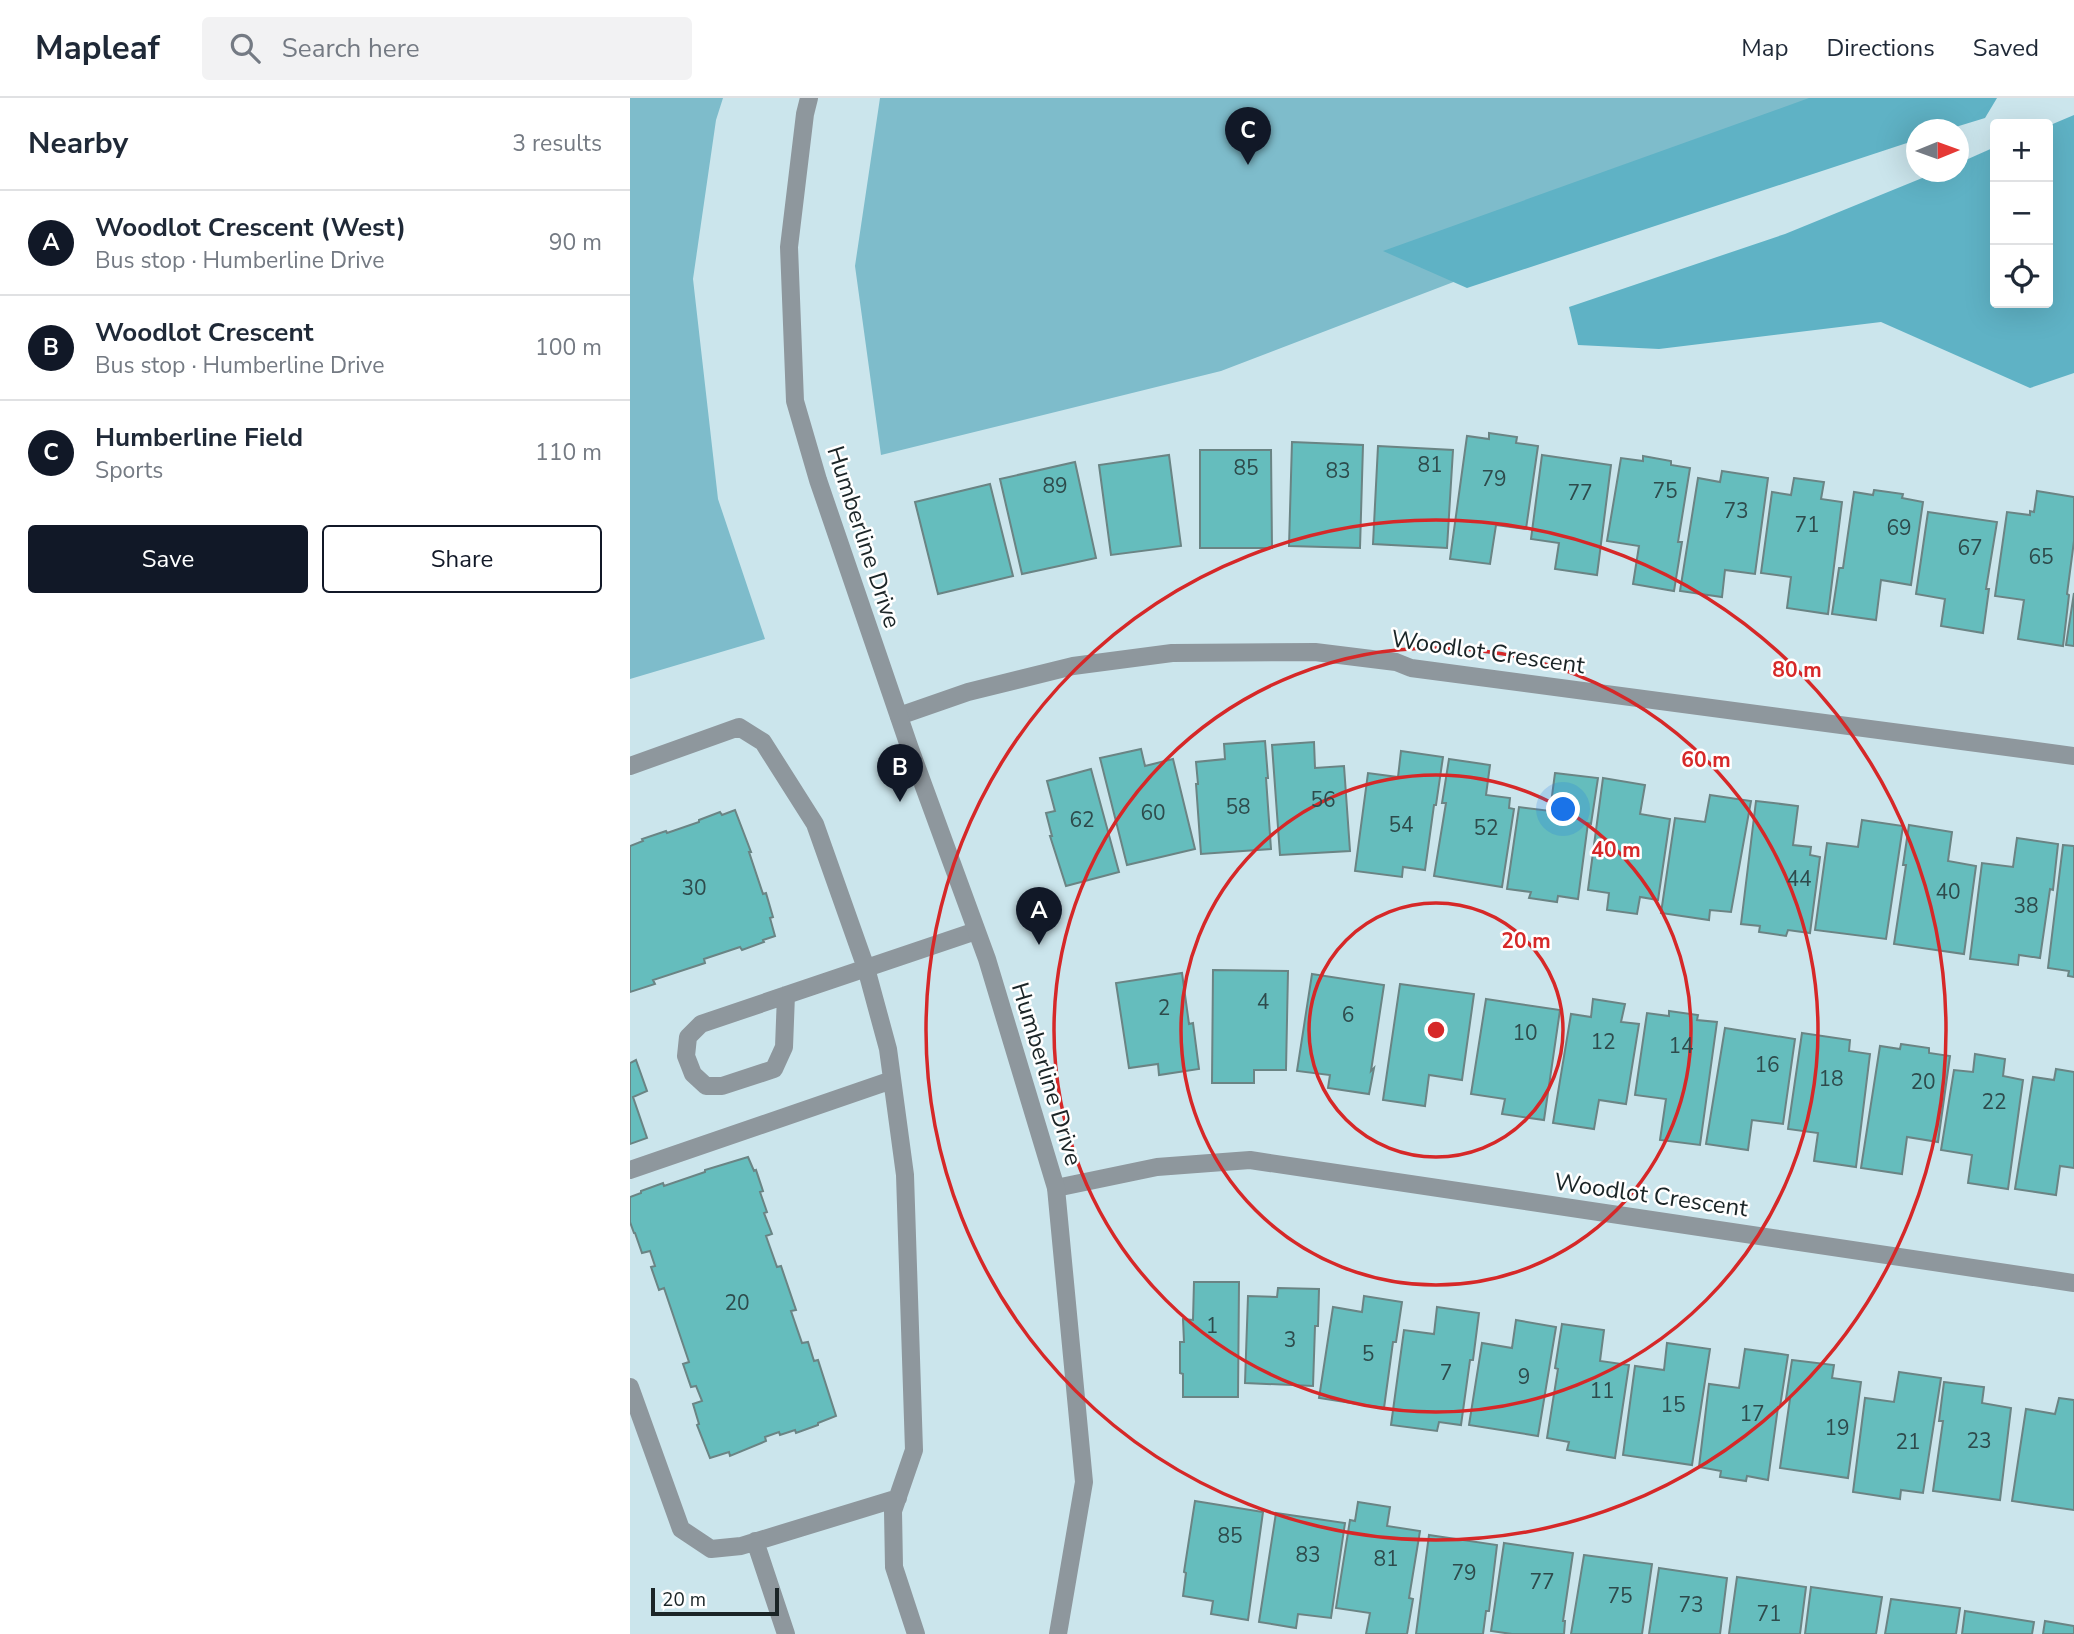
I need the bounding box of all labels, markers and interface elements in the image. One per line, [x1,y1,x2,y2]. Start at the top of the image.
search box [202,17,692,80]
text: Mapleaf [35,26,160,71]
icon: search [226,29,264,67]
text: Search here [282,31,420,66]
text: Map [1741,32,1788,64]
text: Directions [1826,32,1935,64]
text: Saved [1973,32,2039,64]
pin: C [1225,107,1271,165]
north arrow [1906,119,1969,182]
map controls [1990,119,2053,308]
button: + [1990,119,2053,182]
text: Nearby [28,123,128,164]
text: 3 results [512,128,602,159]
button: − [1990,182,2053,245]
text: Woodlot Crescent (West) [95,210,406,245]
text: A [42,227,60,258]
text: 90 m [549,227,602,258]
text: Bus stop · Humberline Drive [95,245,384,276]
button: locate [1990,245,2053,308]
text: Woodlot Crescent [95,315,314,350]
text: B [43,332,59,363]
text: 100 m [535,332,602,363]
text: Bus stop · Humberline Drive [95,350,384,381]
text: Humberline Field [95,420,303,455]
text: C [43,437,59,468]
text: 110 m [535,437,602,468]
street label: Humberline Drive [819,442,909,632]
house number: 81 [1417,451,1443,479]
house number: 85 [1233,454,1259,482]
text: Sports [95,455,163,486]
house number: 83 [1325,457,1351,485]
house number: 79 [1481,465,1507,493]
house number: 89 [1042,472,1068,500]
house number: 75 [1652,477,1678,505]
house number: 77 [1567,479,1593,507]
house number: 73 [1723,497,1749,525]
house number: 71 [1794,511,1820,539]
house number: 69 [1886,514,1912,542]
button: Save [28,525,308,593]
button: Share [322,525,602,593]
house number: 67 [1957,534,1983,562]
house number: 65 [2028,543,2054,571]
street label: Woodlot Crescent [1389,623,1587,681]
text: 80 m [1772,656,1822,684]
pin: B [877,744,923,802]
text: 60 m [1681,746,1731,774]
house number: 56 [1310,786,1336,814]
your location [1546,792,1580,826]
house number: 58 [1225,793,1251,821]
house number: 60 [1140,799,1166,827]
house number: 62 [1069,806,1095,834]
house number: 54 [1388,811,1414,839]
house number: 52 [1473,814,1499,842]
text: 40 m [1591,836,1641,864]
house number: 44 [1786,865,1812,893]
house number: 30 [681,874,707,902]
house number: 40 [1935,878,1961,906]
pin: A [1016,887,1062,945]
house number: 38 [2013,892,2039,920]
text: 20 m [1501,927,1551,955]
street label: Humberline Drive [1004,979,1090,1169]
house number: 4 [1257,988,1269,1016]
house number: 2 [1158,994,1170,1022]
house number: 6 [1342,1001,1354,1029]
centre of rings [1424,1018,1448,1042]
house number: 10 [1512,1019,1538,1047]
house number: 12 [1590,1028,1616,1056]
house number: 14 [1668,1032,1694,1060]
house number: 16 [1754,1051,1780,1079]
house number: 18 [1818,1065,1844,1093]
house number: 20 [1910,1068,1936,1096]
house number: 22 [1981,1088,2007,1116]
street label: Woodlot Crescent [1552,1166,1750,1224]
house number: 20 [724,1289,750,1317]
house number: 1 [1206,1312,1218,1340]
house number: 3 [1284,1326,1296,1354]
house number: 5 [1362,1340,1374,1368]
house number: 7 [1440,1359,1452,1387]
house number: 9 [1518,1363,1530,1391]
house number: 11 [1589,1377,1615,1405]
house number: 15 [1660,1391,1686,1419]
house number: 17 [1739,1400,1765,1428]
house number: 19 [1824,1414,1850,1442]
house number: 23 [1966,1427,1992,1455]
house number: 21 [1895,1428,1921,1456]
house number: 85 [1217,1522,1243,1550]
house number: 83 [1295,1541,1321,1569]
house number: 81 [1373,1545,1399,1573]
house number: 79 [1451,1559,1477,1587]
house number: 77 [1529,1568,1555,1596]
house number: 75 [1607,1582,1633,1610]
scale bar [651,1585,779,1617]
text: 20 m [662,1587,706,1613]
house number: 73 [1678,1591,1704,1619]
house number: 71 [1756,1600,1782,1628]

